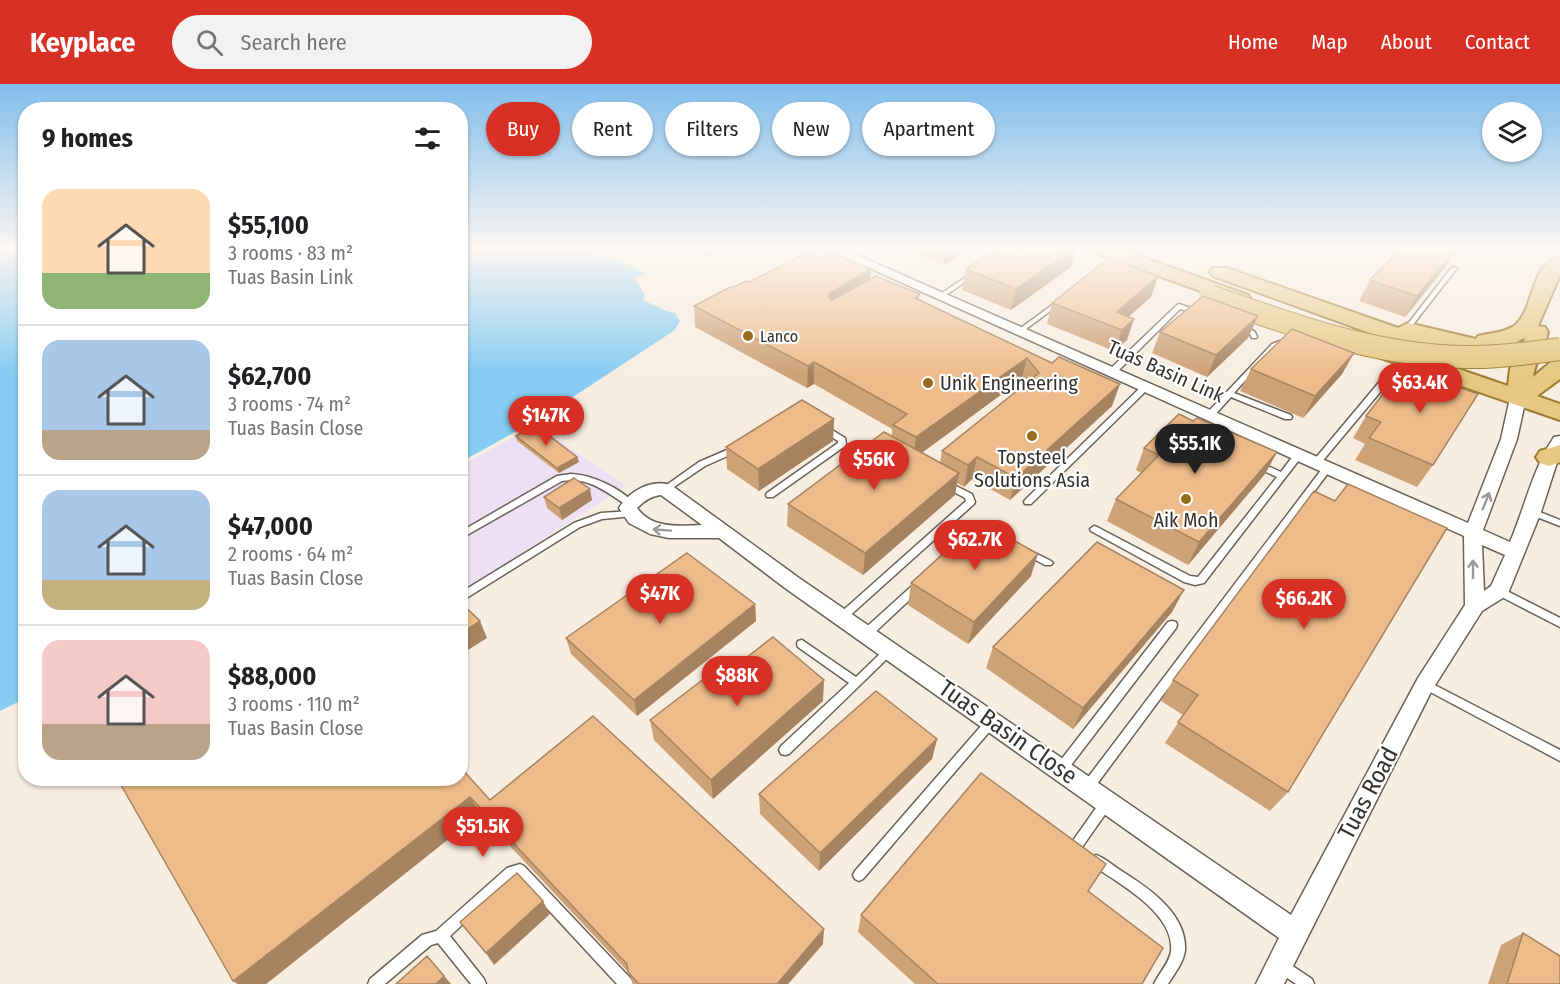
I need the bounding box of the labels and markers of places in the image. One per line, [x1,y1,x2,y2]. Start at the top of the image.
place label: Lanco [760,327,798,346]
marker: Lanco [741,329,755,343]
pin: $63.4K [1371,363,1469,414]
place label: Unik Engineering [940,371,1078,395]
marker: Unik Engineering [921,376,935,390]
pin: $147K [504,396,588,447]
pin: $55.1K [1146,424,1244,475]
marker: Topsteel Solutions Asia [1025,429,1039,443]
pin: $56K [838,440,910,491]
place label: Topsteel Solutions Asia [974,445,1090,492]
marker: Aik Moh [1179,492,1193,506]
place label: Aik Moh [1154,508,1218,532]
pin: $62.7K [926,520,1024,571]
pin: $47K [624,574,696,625]
pin: $66.2K [1255,579,1353,630]
pin: $88K [701,656,773,707]
pin: $51.5K [434,807,532,858]

